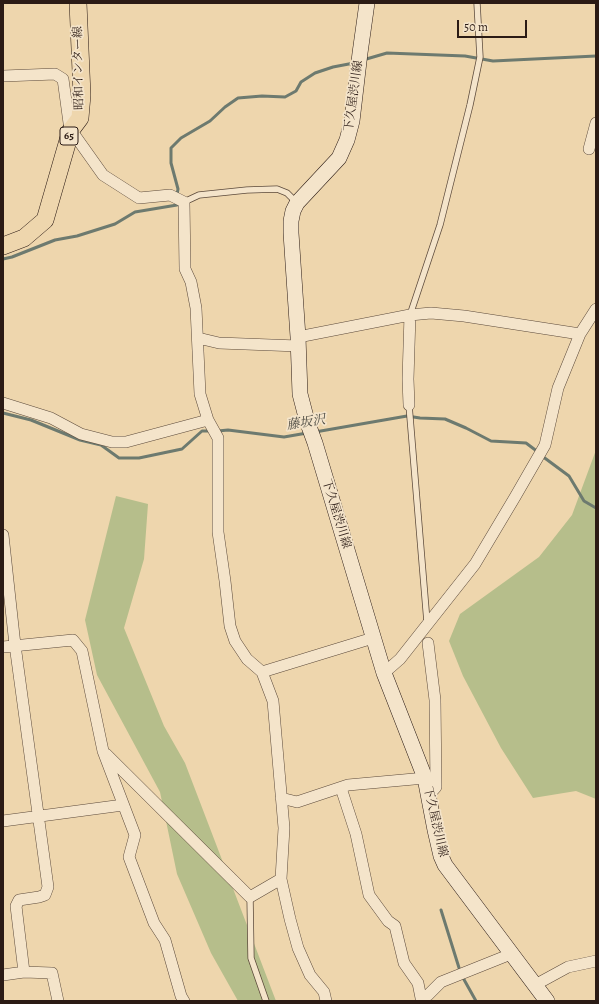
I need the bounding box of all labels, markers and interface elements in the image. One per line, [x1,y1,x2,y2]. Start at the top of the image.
scale bar [459,12,529,38]
text: 50 m [464,19,488,35]
street label: 昭和インター線 [71,26,87,110]
street label: 下久屋渋川線 [342,59,366,133]
road number: 65 [60,127,78,145]
water label: 藤坂沢 [286,412,326,434]
street label: 下久屋渋川線 [319,477,353,551]
street label: 下久屋渋川線 [420,785,450,859]

